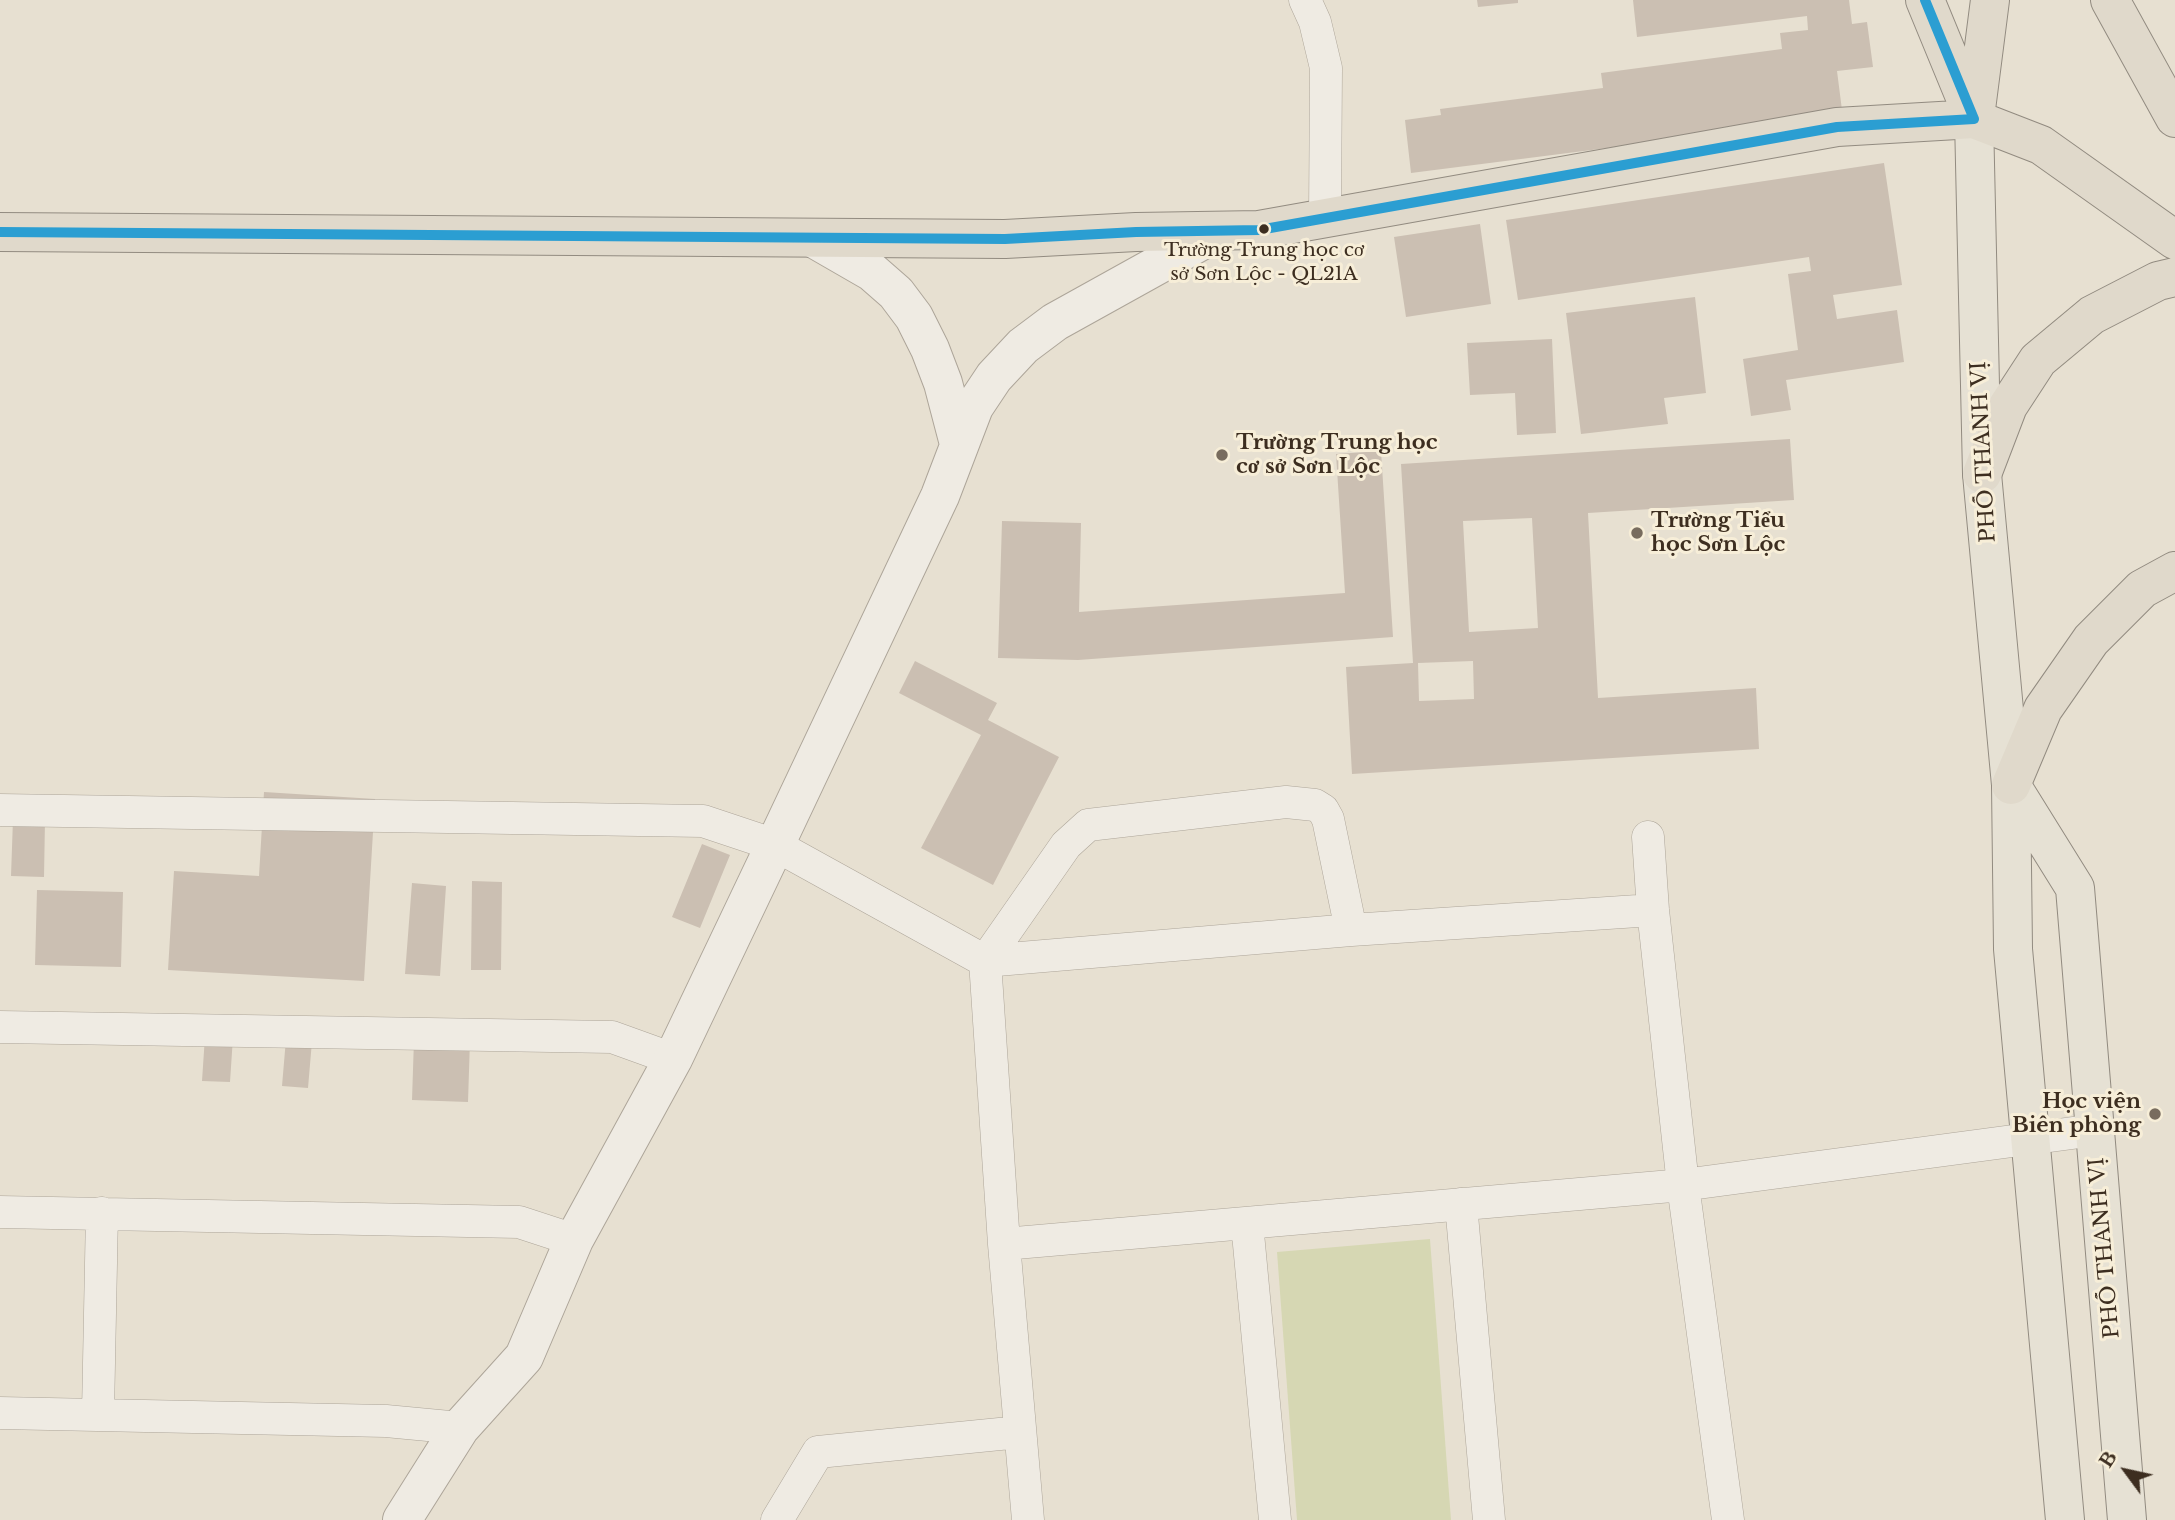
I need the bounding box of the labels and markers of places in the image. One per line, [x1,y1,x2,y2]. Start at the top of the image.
marker: Trường Trung học cơ sở Sơn Lộc - QL21A [1257,222,1271,236]
place label: Trường Trung học cơ sở Sơn Lộc - QL21A [1164,240,1364,284]
place label: Trường Trung học cơ sở Sơn Lộc [1236,430,1437,480]
marker: Trường Trung học cơ sở Sơn Lộc [1214,447,1230,463]
place label: Trường Tiểu học Sơn Lộc [1651,508,1785,558]
marker: Trường Tiểu học Sơn Lộc [1629,525,1645,541]
place label: Học viện Biên phòng [2012,1089,2141,1139]
marker: Học viện Biên phòng [2147,1106,2163,1122]

